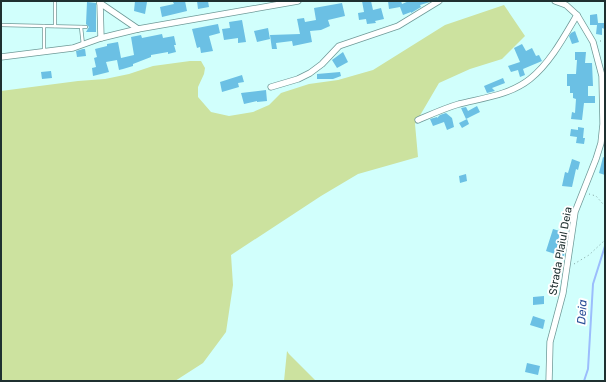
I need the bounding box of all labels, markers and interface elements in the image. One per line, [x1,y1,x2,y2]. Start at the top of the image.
street label: Strada Plaiul Deia [546,206,575,296]
water label: Deia [574,299,590,325]

